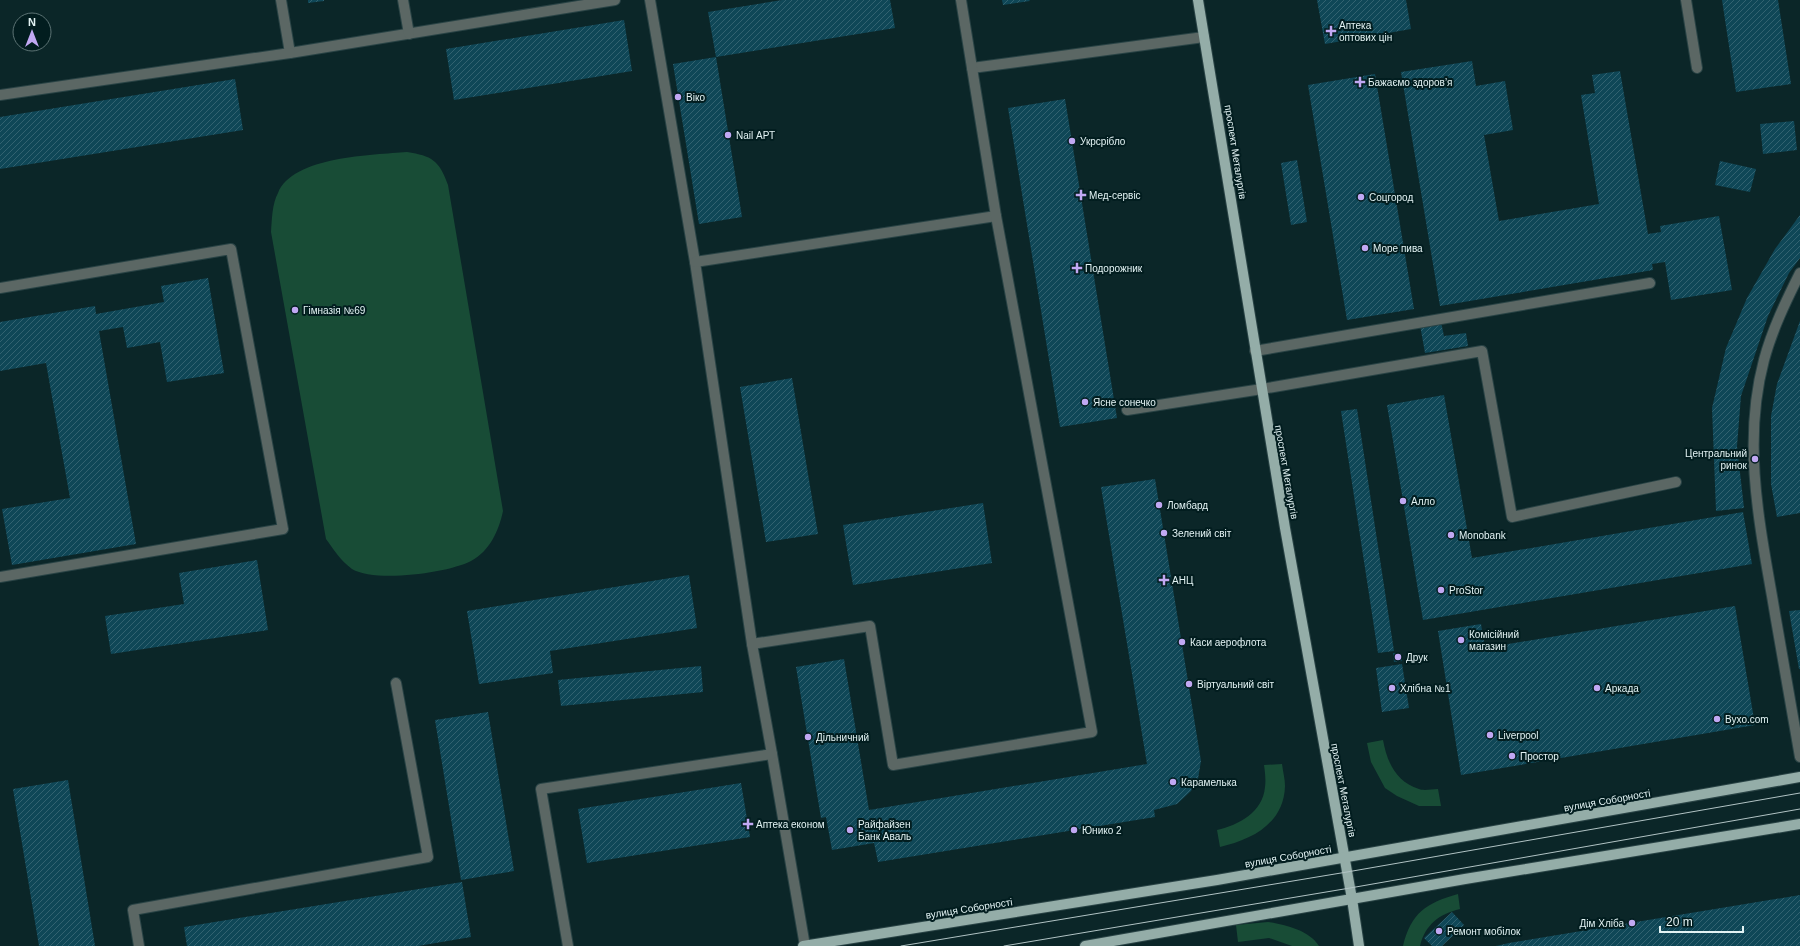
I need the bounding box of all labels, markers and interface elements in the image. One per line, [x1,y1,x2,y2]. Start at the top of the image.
north arrow [12,12,52,52]
text: N [28,16,36,28]
place label: Аптека оптових цін [1339,20,1392,43]
marker: Аптека оптових цін [1326,26,1336,36]
marker: Бажаємо здоровʼя [1355,77,1365,87]
place label: Бажаємо здоровʼя [1368,77,1453,88]
marker: Віко [673,92,683,102]
place label: Віко [686,92,705,103]
street label: проспект Металургів [1223,104,1248,200]
marker: Nail АРТ [723,130,733,140]
place label: Nail АРТ [736,130,775,141]
marker: Укрсрібло [1067,136,1077,146]
place label: Укрсрібло [1080,136,1126,147]
marker: Мед-сервіс [1076,190,1086,200]
place label: Мед-сервіс [1089,190,1141,201]
marker: Соцгород [1356,192,1366,202]
place label: Соцгород [1369,192,1413,203]
marker: Море пива [1360,243,1370,253]
place label: Море пива [1373,243,1423,254]
marker: Подорожник [1072,263,1082,273]
place label: Подорожник [1085,263,1143,274]
marker: Гімназія №69 [290,305,300,315]
place label: Гімназія №69 [303,305,366,316]
marker: Ясне сонечко [1080,397,1090,407]
place label: Ясне сонечко [1093,397,1156,408]
street label: проспект Металургів [1273,424,1300,520]
place label: Центральний ринок [1685,448,1748,471]
marker: Центральний ринок [1750,454,1760,464]
marker: Алло [1398,496,1408,506]
place label: Алло [1411,496,1435,507]
marker: Ломбард [1154,500,1164,510]
place label: Ломбард [1167,500,1208,511]
marker: Зелений світ [1159,528,1169,538]
place label: Зелений світ [1172,528,1232,539]
marker: Monobank [1446,530,1456,540]
place label: Monobank [1459,530,1507,541]
marker: АНЦ [1159,575,1169,585]
place label: АНЦ [1172,575,1194,586]
marker: ProStor [1436,585,1446,595]
place label: ProStor [1449,585,1484,596]
place label: Комісійний магазин [1469,629,1519,652]
marker: Комісійний магазин [1456,635,1466,645]
marker: Каси аерофлота [1177,637,1187,647]
place label: Каси аерофлота [1190,637,1267,648]
marker: Друк [1393,652,1403,662]
place label: Друк [1406,652,1428,663]
marker: Віртуальний світ [1184,679,1194,689]
place label: Віртуальний світ [1197,679,1274,690]
marker: Хлібна №1 [1387,683,1397,693]
place label: Хлібна №1 [1400,683,1451,694]
marker: Аркада [1592,683,1602,693]
place label: Аркада [1605,683,1639,694]
marker: Вухо.com [1712,714,1722,724]
place label: Вухо.com [1725,714,1769,725]
marker: Liverpool [1485,730,1495,740]
place label: Liverpool [1498,730,1539,741]
marker: Дільничний [803,732,813,742]
place label: Дільничний [816,732,869,743]
street label: проспект Металургів [1329,742,1358,838]
marker: Простор [1507,751,1517,761]
place label: Простор [1520,751,1559,762]
marker: Карамелька [1168,777,1178,787]
place label: Карамелька [1181,777,1237,788]
street label: вулиця Соборності [1563,787,1651,814]
marker: Аптека економ [743,819,753,829]
place label: Аптека економ [756,819,825,830]
place label: Райфайзен Банк Аваль [858,819,911,842]
marker: Райфайзен Банк Аваль [845,825,855,835]
marker: Юнико 2 [1069,825,1079,835]
place label: Юнико 2 [1082,825,1122,836]
street label: вулиця Соборності [1244,843,1332,870]
street label: вулиця Соборності [925,896,1013,921]
scale bar [1660,908,1743,934]
text: 20 m [1666,915,1693,929]
place label: Дім Хліба [1580,918,1624,929]
marker: Дім Хліба [1627,918,1637,928]
marker: Ремонт мобілок [1434,926,1444,936]
place label: Ремонт мобілок [1447,926,1521,937]

